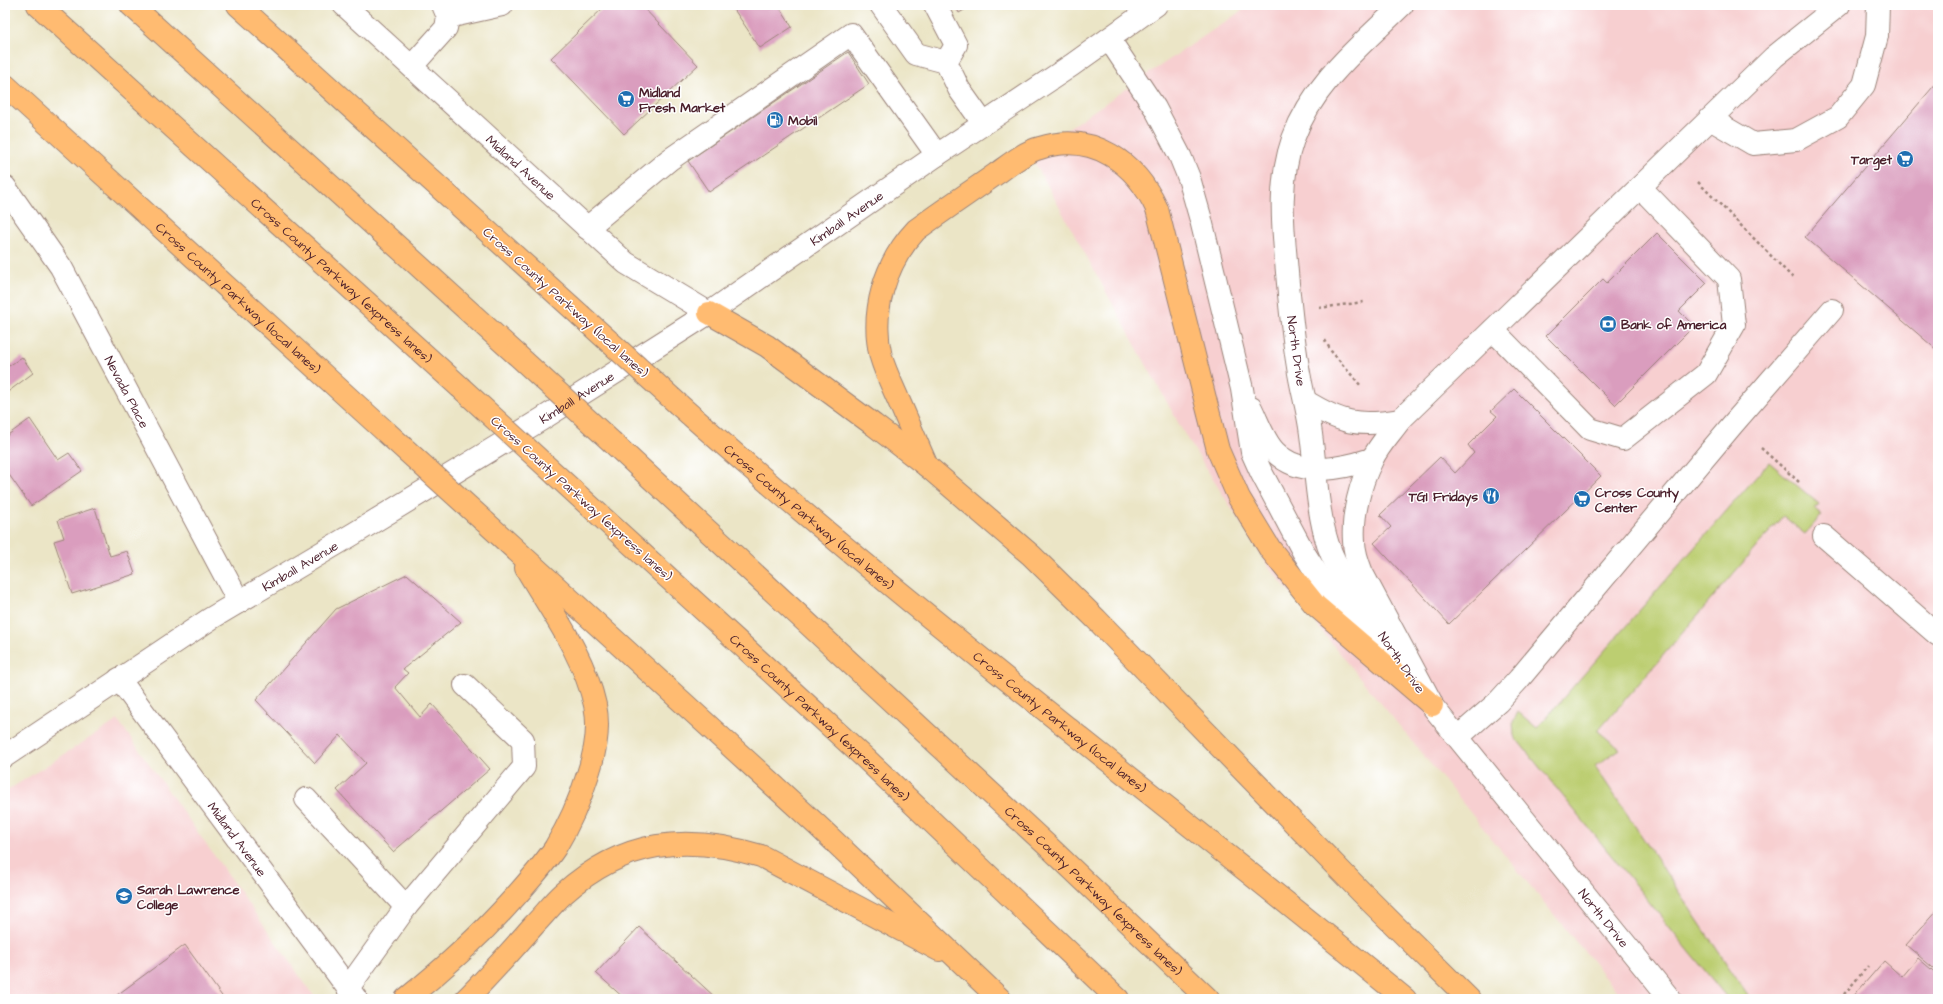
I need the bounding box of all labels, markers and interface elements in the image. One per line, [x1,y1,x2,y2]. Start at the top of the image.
place label: Midland Fresh Market [639,84,726,117]
supermarket icon: Midland Fresh Market [616,89,636,109]
fuel station icon: Mobil [765,110,785,130]
place label: Mobil [788,112,817,130]
street label: Midland Avenue [482,131,559,204]
supermarket icon: Target [1895,149,1915,169]
place label: Target [1850,151,1893,171]
street label: Kimball Avenue [807,187,887,250]
street label: Cross County Parkway (express lanes) [247,194,436,368]
street label: Cross County Parkway (local lanes) [151,219,325,379]
street label: Cross County Parkway (local lanes) [478,223,652,383]
bank icon: Bank of America [1598,314,1618,334]
street label: North Drive [1282,315,1310,387]
place label: Bank of America [1621,316,1727,334]
street label: Nevada Place [100,353,153,432]
street label: Kimball Avenue [536,367,618,428]
street label: Cross County Parkway (express lanes) [486,412,676,586]
street label: Cross County Parkway (local lanes) [720,440,898,595]
place label: Cross County Center [1595,484,1680,517]
restaurant icon: TGI Fridays [1481,486,1501,506]
place label: TGI Fridays [1408,488,1478,507]
supermarket icon: Cross County Center [1572,489,1592,509]
street label: Kimball Avenue [259,537,342,596]
street label: North Drive [1373,628,1429,697]
street label: Cross County Parkway (express lanes) [725,630,913,806]
street label: Cross County Parkway (local lanes) [969,648,1150,798]
street label: Midland Avenue [203,798,270,881]
street label: Cross County Parkway (express lanes) [1000,802,1186,980]
place label: Sarah Lawrence College [136,881,240,916]
street label: North Drive [1574,885,1633,952]
school or university icon: Sarah Lawrence College [114,886,134,906]

